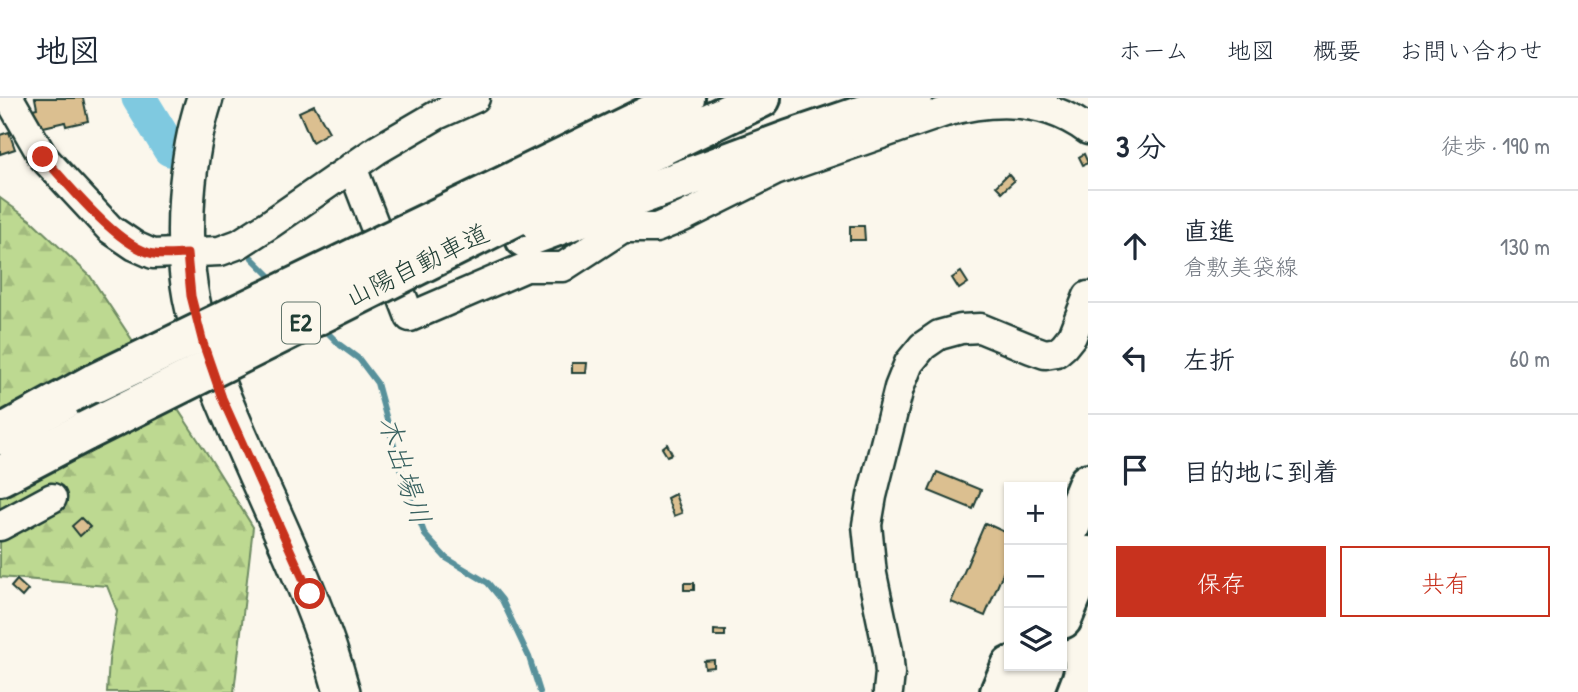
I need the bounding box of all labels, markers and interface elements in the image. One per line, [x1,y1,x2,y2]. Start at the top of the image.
text: 地図 [35,28,101,72]
text: ホーム [1118,34,1189,66]
text: 地図 [1227,34,1275,66]
text: 概要 [1313,34,1361,66]
text: お問い合わせ [1399,34,1543,66]
text: 3 分 [1116,126,1166,166]
text: 徒歩 · 190 m [1441,130,1550,161]
route end [27,141,58,172]
text: 直進 [1183,213,1235,248]
street label: 山陽自動車道 [339,215,495,314]
icon: ahead [1116,227,1154,265]
text: 130 m [1500,231,1550,262]
text: 倉敷美袋線 [1183,251,1298,282]
road number: E2 [282,303,320,344]
icon: left [1116,339,1154,377]
text: 左折 [1183,342,1235,377]
text: 60 m [1510,343,1550,374]
water label: 木出場川 [370,411,440,529]
icon: arrive [1116,451,1154,489]
text: 目的地に到着 [1183,454,1339,489]
map controls [1004,482,1067,671]
button: + [1004,482,1067,545]
button: − [1004,545,1067,608]
button: 保存 [1116,546,1326,617]
button: 共有 [1340,546,1550,617]
route start [294,578,325,609]
button: layers [1004,608,1067,671]

